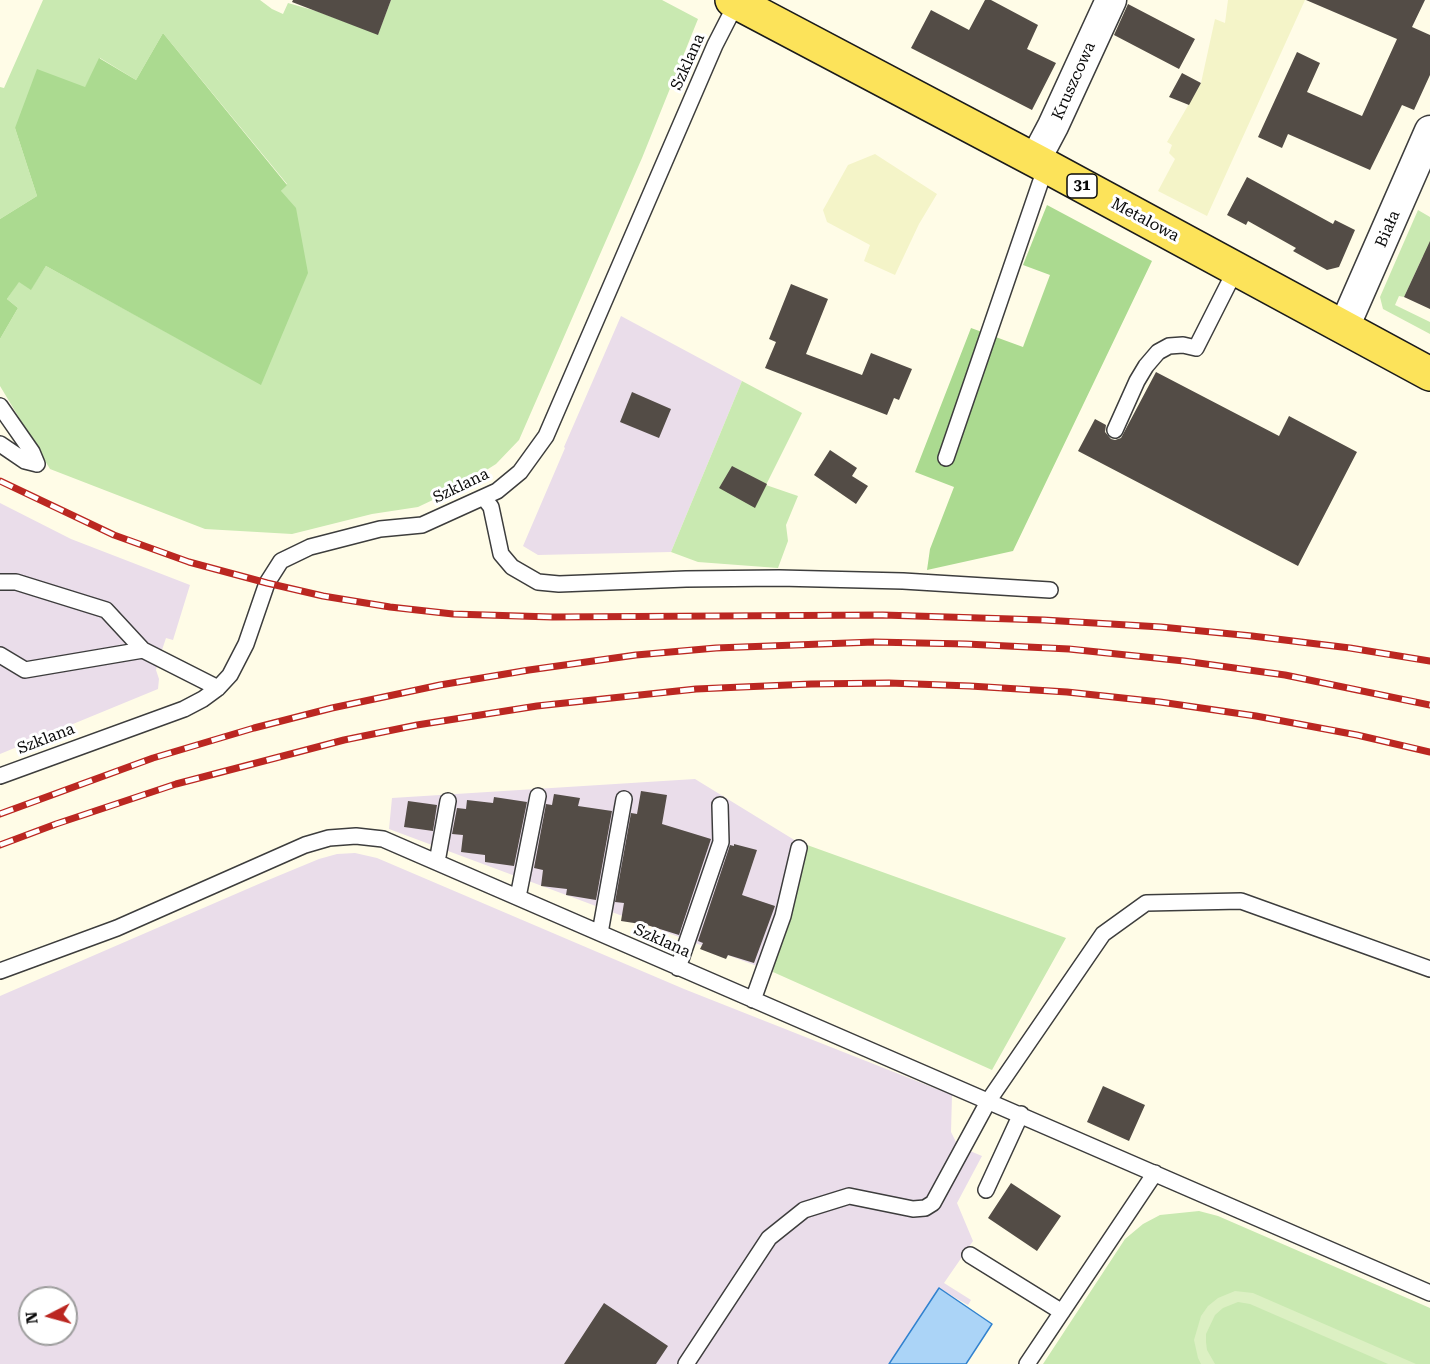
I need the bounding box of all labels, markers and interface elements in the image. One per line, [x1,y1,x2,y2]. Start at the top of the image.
street label: Szklana [667,31,709,93]
street label: Kruszcowa [1048,39,1100,123]
road number: 31 [1067,174,1097,198]
street label: Metalowa [1108,194,1182,246]
street label: Biała [1372,208,1404,250]
street label: Szklana [430,464,492,508]
street label: Szklana [15,719,77,759]
street label: Szklana [631,920,693,962]
north arrow [18,1286,78,1346]
text: N [21,1311,42,1325]

